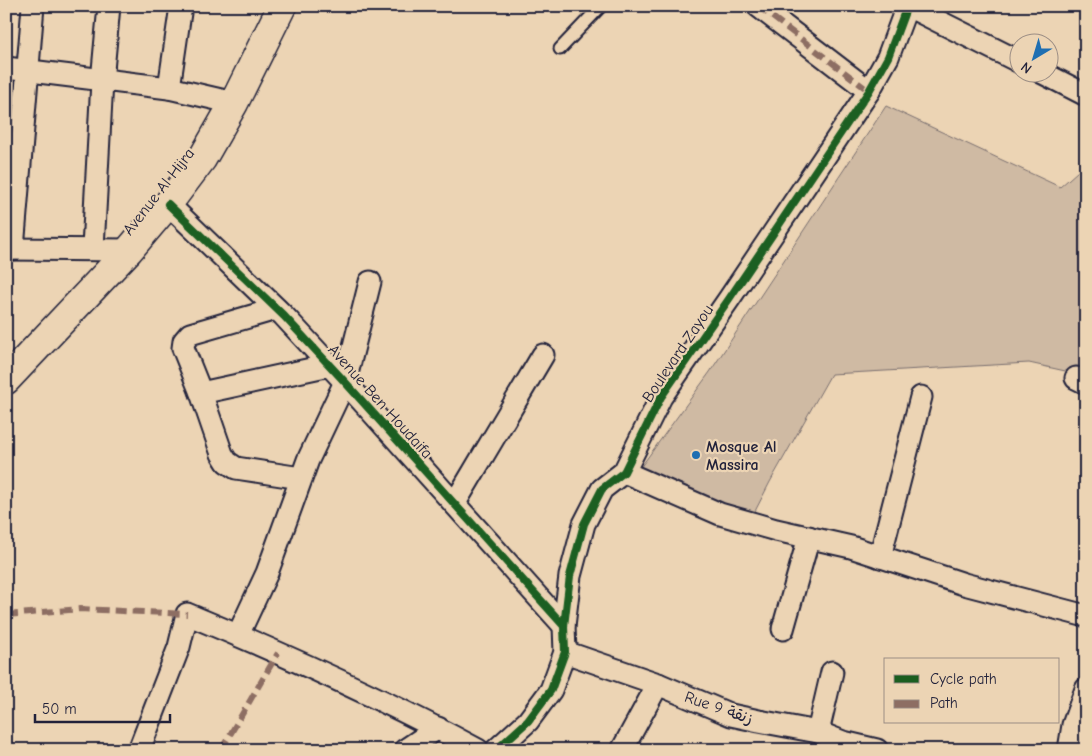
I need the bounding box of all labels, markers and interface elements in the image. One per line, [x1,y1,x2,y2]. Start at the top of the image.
north arrow [1010,32,1060,82]
text: N [1017,58,1035,77]
street label: Avenue Al Hijra [119,145,198,239]
street label: Boulevard Zayou [639,301,717,406]
street label: Avenue Ben Houdaifa [324,341,436,462]
place label: Mosque Al Massira [706,438,777,474]
marker: Mosque Al Massira [690,449,702,461]
legend [884,658,1060,724]
text: Cycle path [930,670,997,688]
street label: Rue 9 زنقة [682,688,755,728]
scale bar [35,691,170,723]
text: Path [930,694,958,712]
text: 50 m [42,700,77,718]

